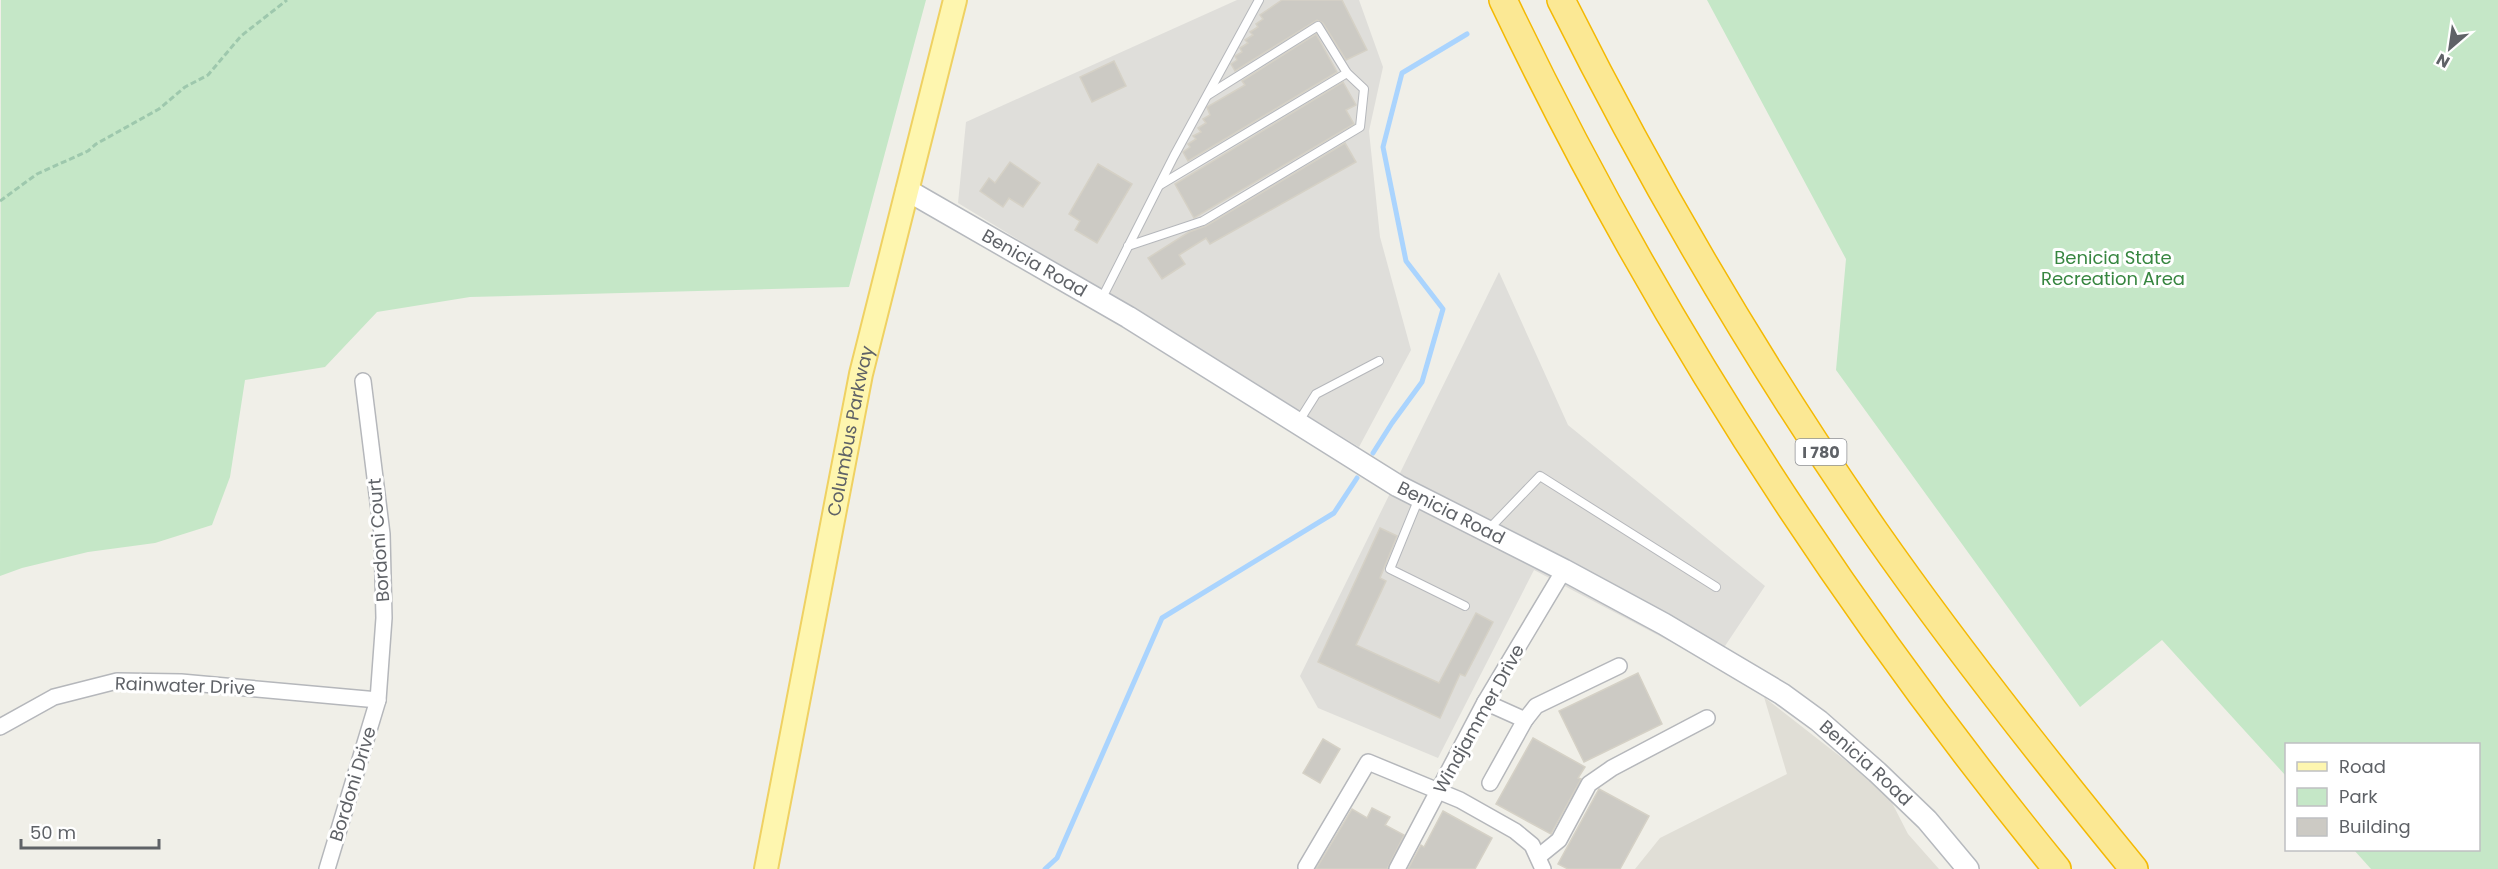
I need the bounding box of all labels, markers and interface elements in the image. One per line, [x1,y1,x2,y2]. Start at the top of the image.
north arrow [2420,18,2480,78]
text: N [2432,48,2454,74]
street label: Benicia Road [978,223,1092,303]
park label: Benicia State Recreation Area [2041,245,2185,291]
street label: Columbus Parkway [821,343,880,518]
road number: I 780 [1796,439,1846,465]
street label: Benicia Road [1393,475,1509,550]
street label: Bordoni Court [362,477,395,603]
street label: Windjammer Drive [1427,640,1530,798]
street label: Rainwater Drive [114,671,256,700]
street label: Benicia Road [1814,714,1918,811]
street label: Bordoni Drive [323,723,382,844]
legend [2285,743,2480,851]
text: Road [2339,754,2386,779]
text: Park [2339,784,2378,809]
scale bar [21,812,159,850]
text: Building [2339,814,2411,839]
text: 50 m [30,820,76,845]

